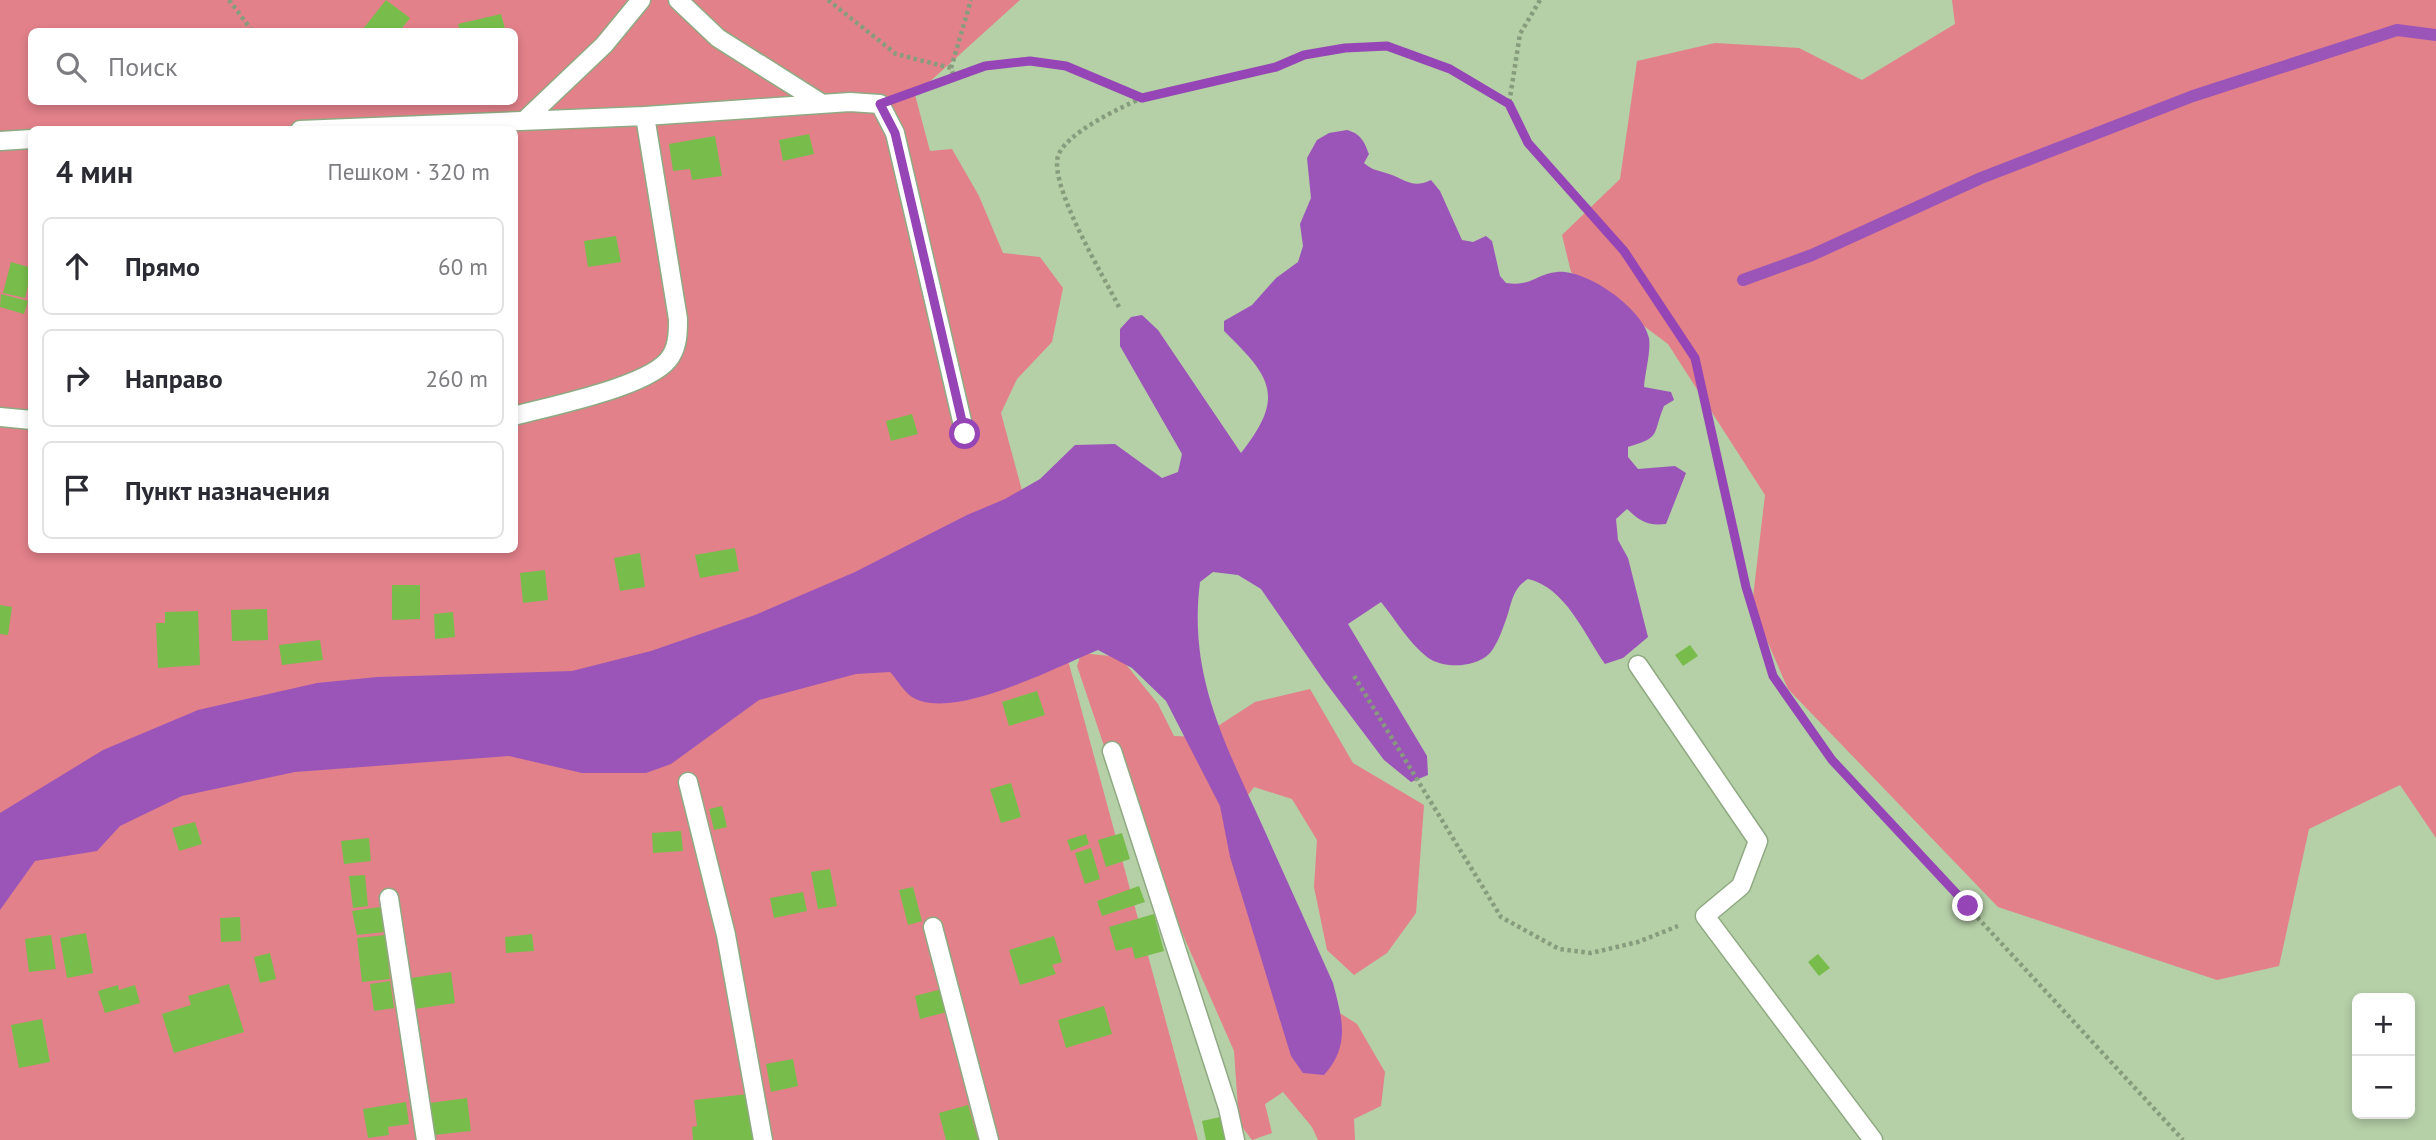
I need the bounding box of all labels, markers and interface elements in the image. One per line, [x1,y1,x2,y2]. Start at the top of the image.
search box [28,28,518,105]
icon: search [52,48,90,86]
text: Поиск [108,50,177,83]
text: 4 мин [56,152,133,191]
text: Пешком · 320 m [327,157,490,186]
icon: ahead [58,247,96,285]
text: Прямо [125,250,200,283]
text: 60 m [438,252,488,281]
icon: right [58,359,96,397]
text: Направо [125,362,223,395]
text: 260 m [426,364,488,393]
route start [949,418,980,449]
icon: arrive [58,471,96,509]
text: Пункт назначения [125,474,330,507]
route end [1952,890,1983,921]
map controls [2352,993,2415,1119]
button: + [2352,993,2415,1056]
button: − [2352,1056,2415,1119]

